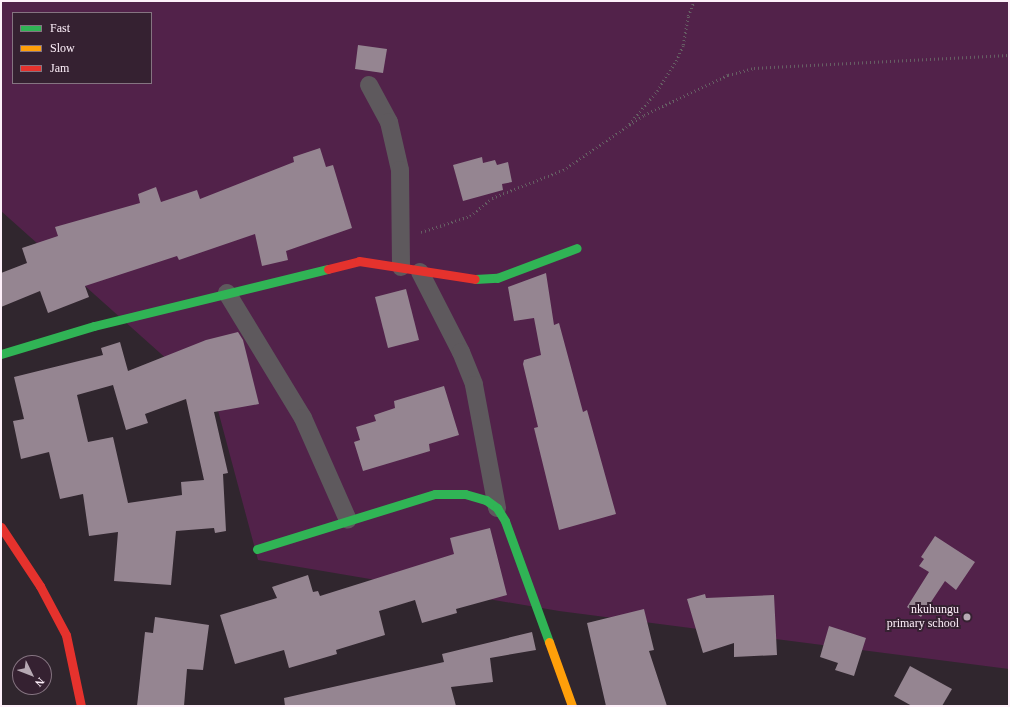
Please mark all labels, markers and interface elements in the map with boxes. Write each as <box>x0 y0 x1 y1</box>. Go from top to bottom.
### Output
legend <box>12 12 152 84</box>
text: Fast <box>50 21 70 35</box>
text: Slow <box>50 41 75 55</box>
text: Jam <box>50 61 69 75</box>
place label: nkuhungu primary school <box>887 603 959 631</box>
marker: nkuhungu primary school <box>962 612 972 622</box>
north arrow <box>12 655 52 695</box>
text: N <box>33 675 47 689</box>

